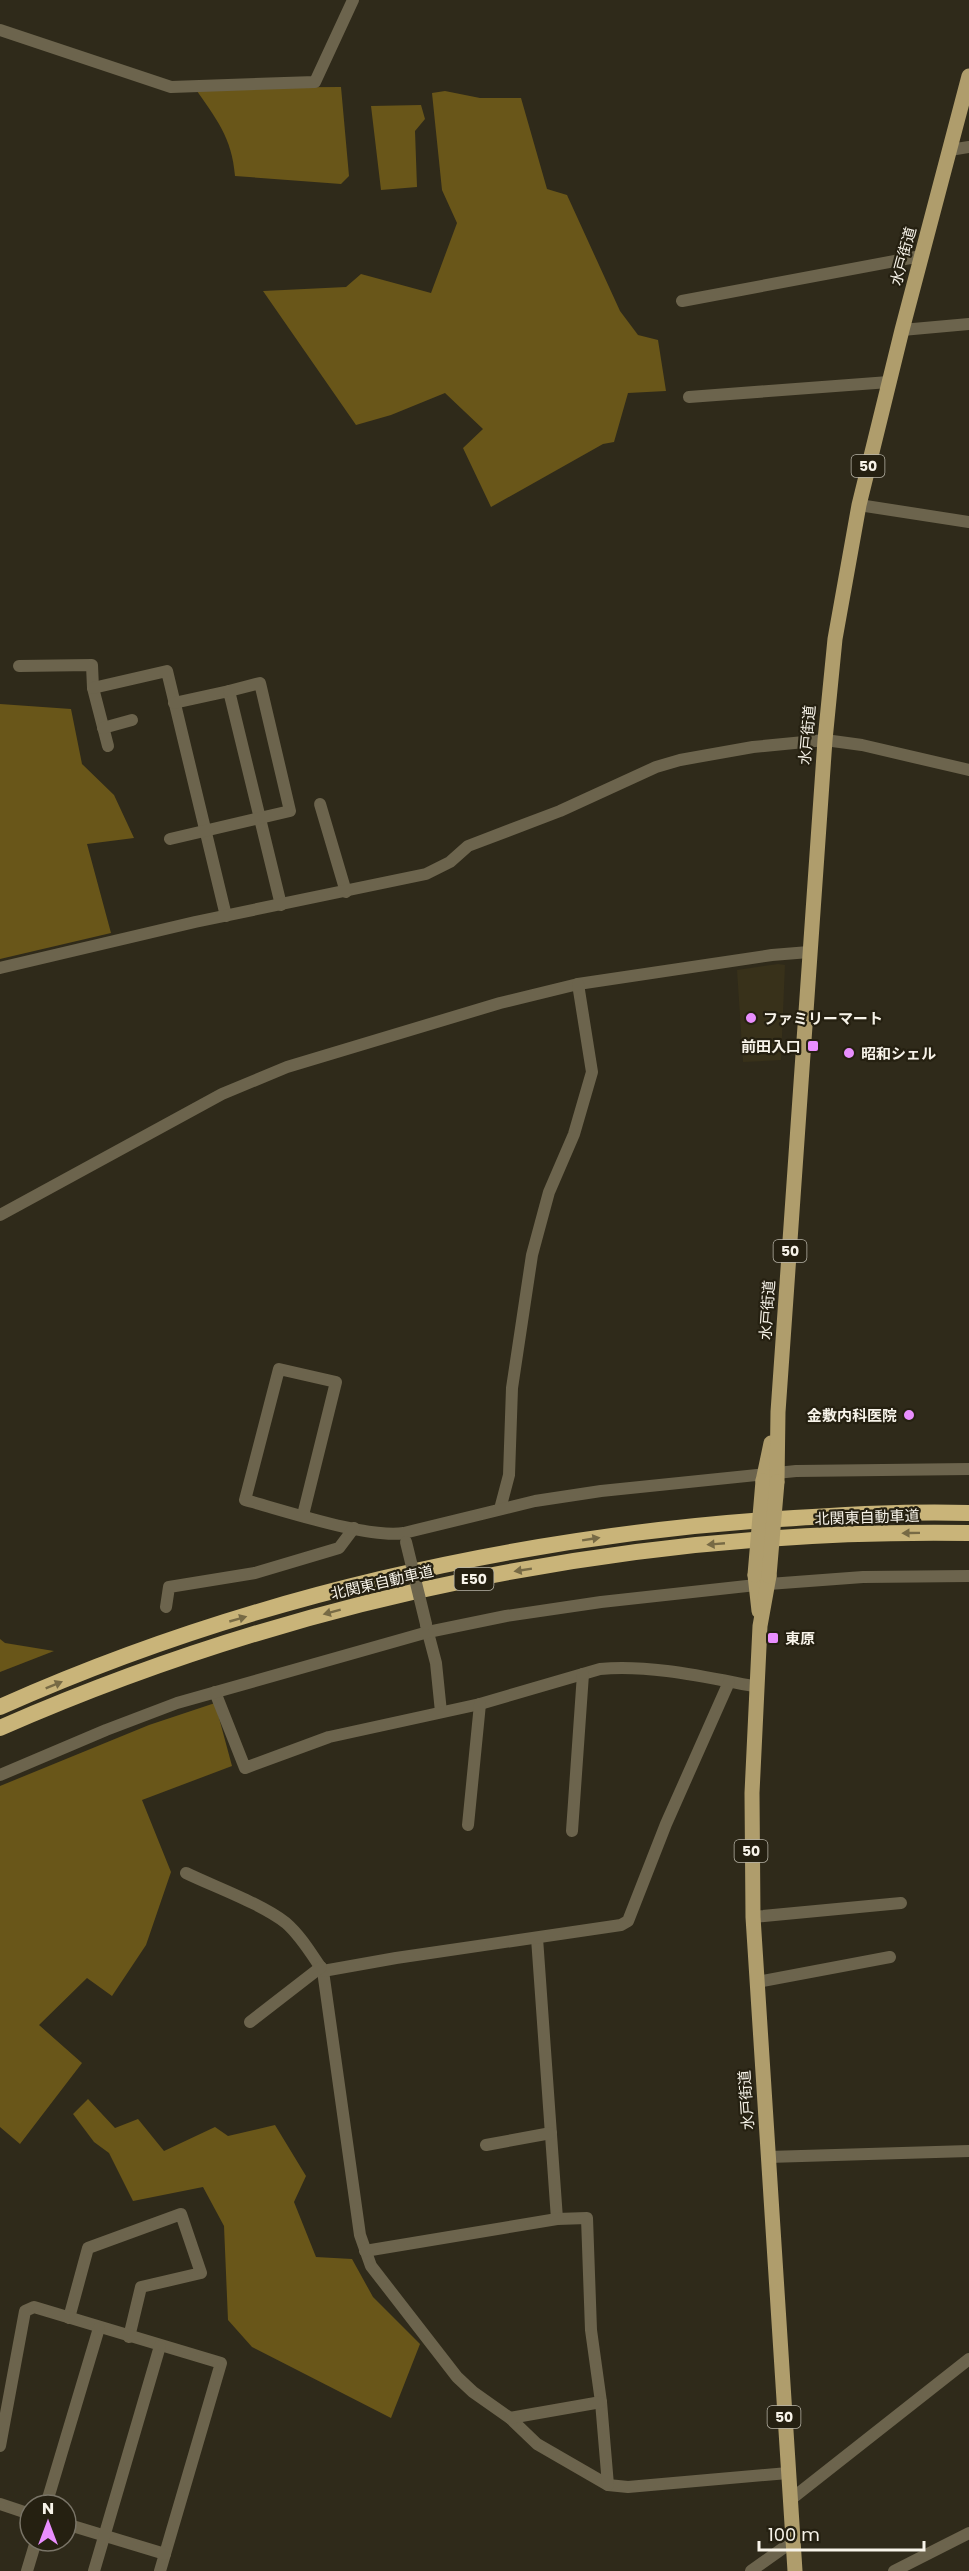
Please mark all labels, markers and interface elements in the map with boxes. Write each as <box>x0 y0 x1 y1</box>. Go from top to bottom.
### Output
street label: 水戸街道 <box>885 224 921 288</box>
road number: 50 <box>852 455 884 477</box>
street label: 水戸街道 <box>794 704 820 766</box>
place label: ファミリーマート <box>763 1008 883 1029</box>
marker: ファミリーマート <box>744 1011 758 1025</box>
place label: 前田入口 <box>741 1036 801 1057</box>
marker: 前田入口 <box>806 1039 820 1053</box>
place label: 昭和シェル <box>861 1043 936 1064</box>
marker: 昭和シェル <box>842 1046 856 1060</box>
road number: 50 <box>774 1240 806 1262</box>
street label: 水戸街道 <box>754 1279 780 1341</box>
place label: 金敷内科医院 <box>807 1405 897 1426</box>
marker: 金敷内科医院 <box>902 1408 916 1422</box>
street label: 北関東自動車道 <box>814 1505 920 1529</box>
one-way arrow <box>901 1528 920 1538</box>
one-way arrow <box>582 1535 601 1544</box>
one-way arrow <box>706 1539 725 1549</box>
street label: 北関東自動車道 <box>328 1560 436 1604</box>
one-way arrow <box>513 1566 532 1575</box>
road number: E50 <box>454 1568 494 1590</box>
one-way arrow <box>323 1608 341 1617</box>
one-way arrow <box>229 1614 247 1623</box>
place label: 東原 <box>785 1628 815 1649</box>
marker: 東原 <box>766 1631 780 1645</box>
one-way arrow <box>45 1680 63 1689</box>
road number: 50 <box>734 1840 768 1862</box>
street label: 水戸街道 <box>733 2069 759 2131</box>
road number: 50 <box>768 2406 800 2428</box>
north arrow <box>18 2493 78 2553</box>
text: N <box>42 2497 54 2520</box>
scale bar <box>759 2514 924 2552</box>
text: 100 m <box>768 2522 820 2547</box>

